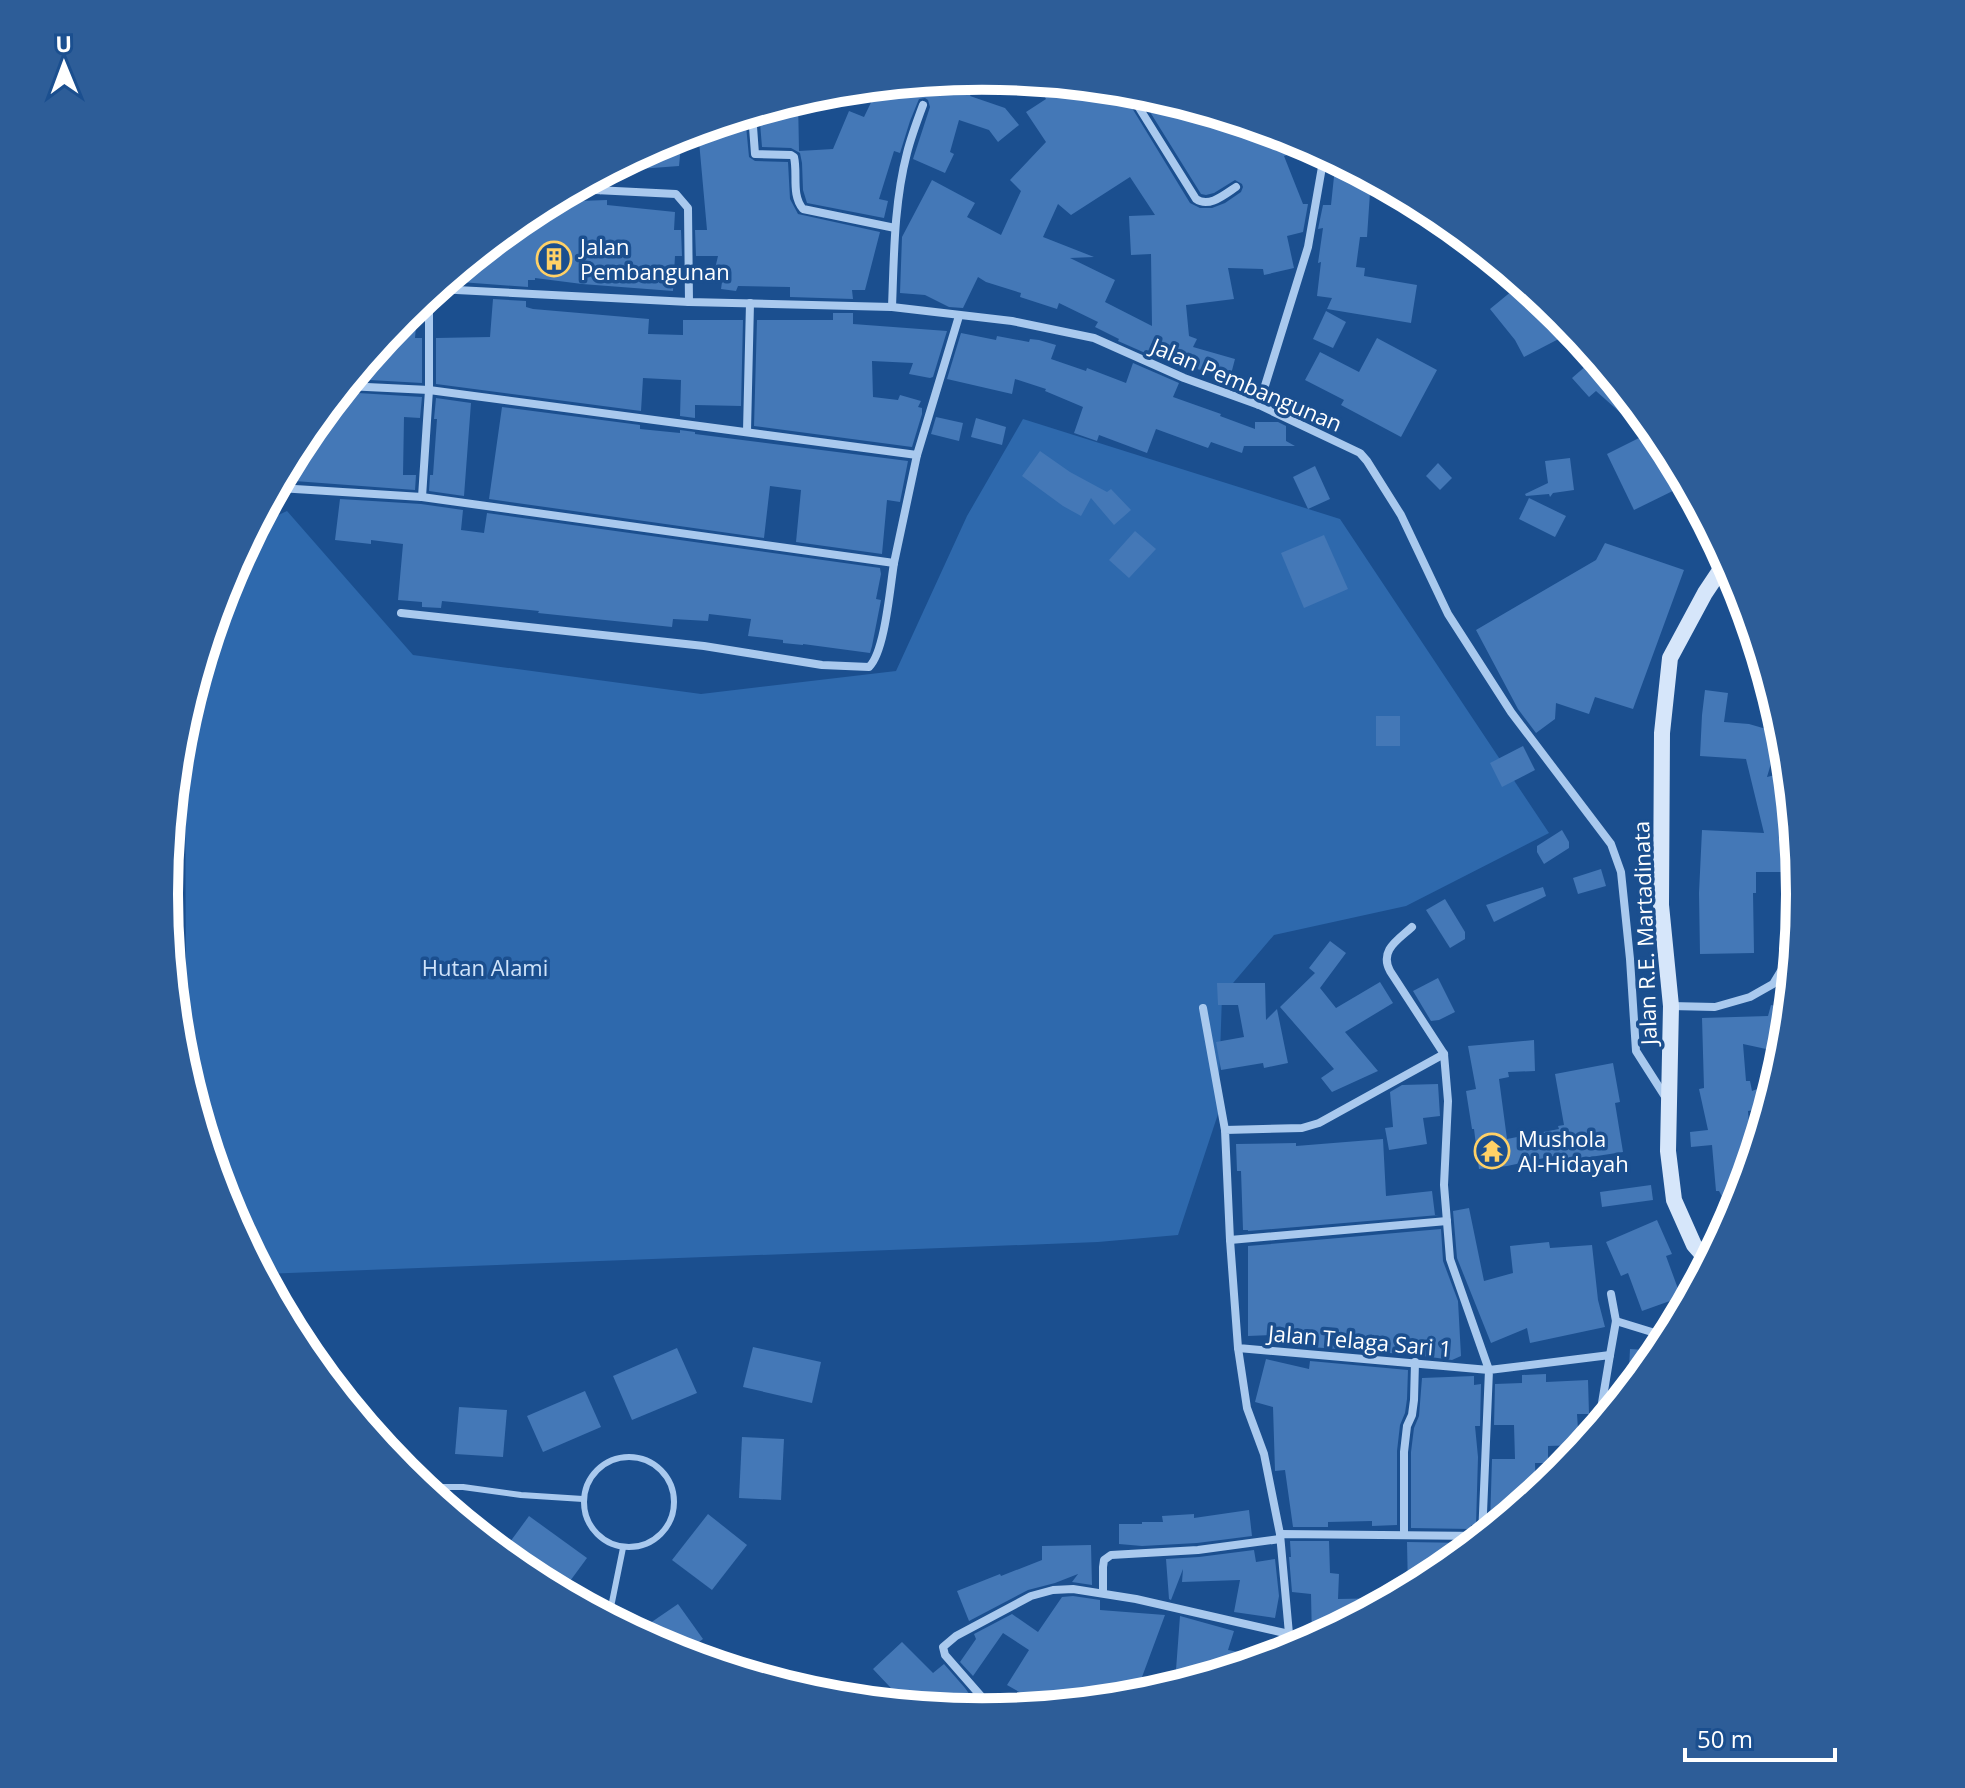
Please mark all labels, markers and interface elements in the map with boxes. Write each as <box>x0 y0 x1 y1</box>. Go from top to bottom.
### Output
north arrow <box>24 24 104 104</box>
text: U <box>55 28 72 58</box>
place label: Jalan Pembangunan <box>578 231 730 286</box>
building icon: Jalan Pembangunan <box>535 240 573 278</box>
street label: Jalan Pembangunan <box>1145 329 1347 438</box>
street label: Jalan R.E. Martadinata <box>1625 821 1663 1047</box>
park label: Hutan Alami <box>422 952 548 982</box>
place label: Mushola Al-Hidayah <box>1518 1123 1629 1178</box>
temple icon: Mushola Al-Hidayah <box>1473 1132 1511 1170</box>
street label: Jalan Telaga Sari 1 <box>1265 1317 1453 1363</box>
scale bar <box>1685 1712 1835 1762</box>
text: 50 m <box>1697 1722 1753 1755</box>

